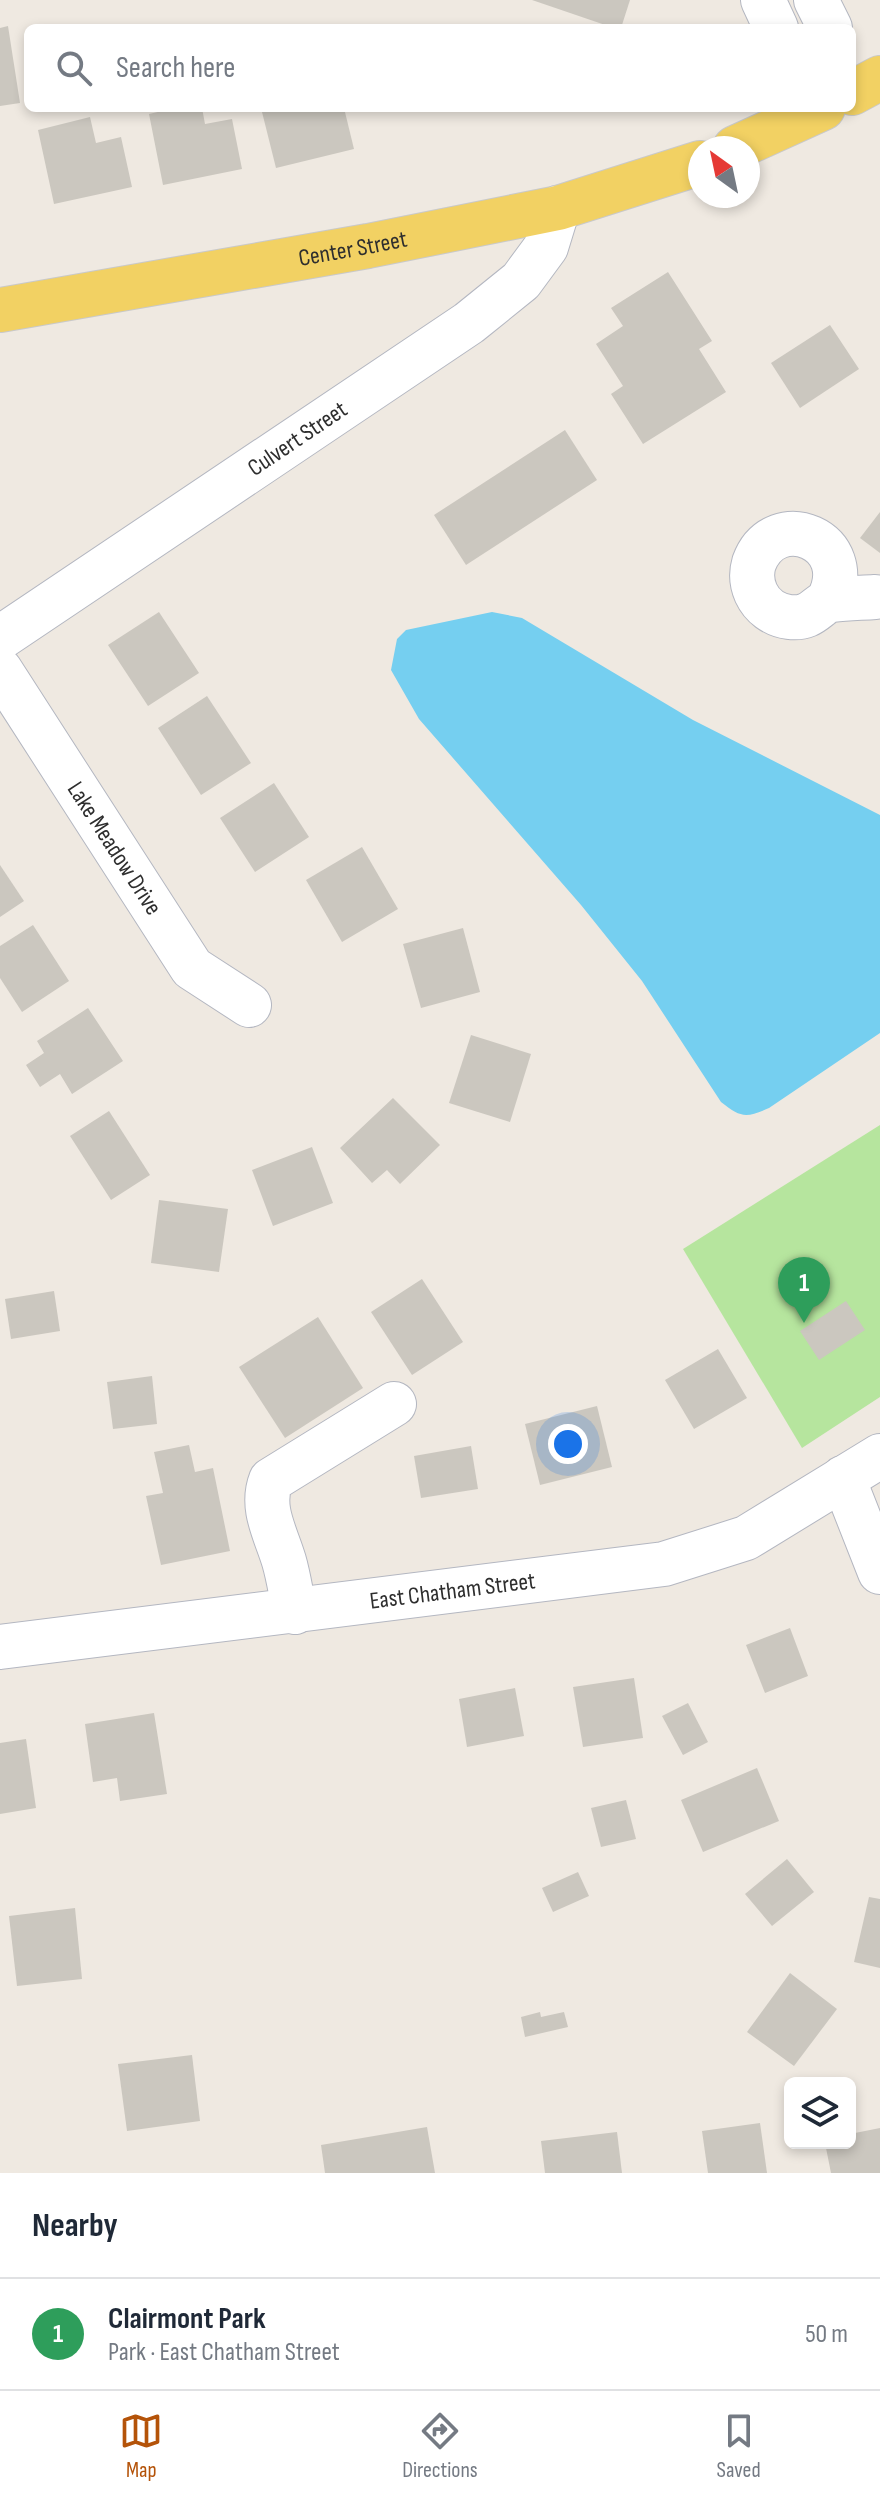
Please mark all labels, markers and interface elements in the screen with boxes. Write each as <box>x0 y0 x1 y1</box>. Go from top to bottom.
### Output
search box <box>24 24 856 112</box>
icon: search <box>52 46 96 90</box>
text: Search here <box>116 50 235 86</box>
north arrow <box>688 136 760 208</box>
street label: Center Street <box>296 225 410 273</box>
street label: Culvert Street <box>242 395 353 483</box>
street label: Lake Meadow Drive <box>61 776 168 921</box>
pin: 1 <box>778 1257 830 1323</box>
your location <box>548 1424 588 1464</box>
street label: East Chatham Street <box>368 1566 537 1616</box>
map controls <box>784 2077 856 2149</box>
button: layers <box>784 2077 856 2149</box>
text: Nearby <box>32 2205 118 2246</box>
text: Clairmont Park <box>108 2301 266 2337</box>
text: 1 <box>53 2319 63 2350</box>
text: 50 m <box>805 2319 848 2350</box>
text: Park · East Chatham Street <box>108 2337 340 2368</box>
tab: Map <box>119 2409 163 2484</box>
tab: Directions <box>402 2409 478 2484</box>
tab: Saved <box>717 2409 761 2484</box>

